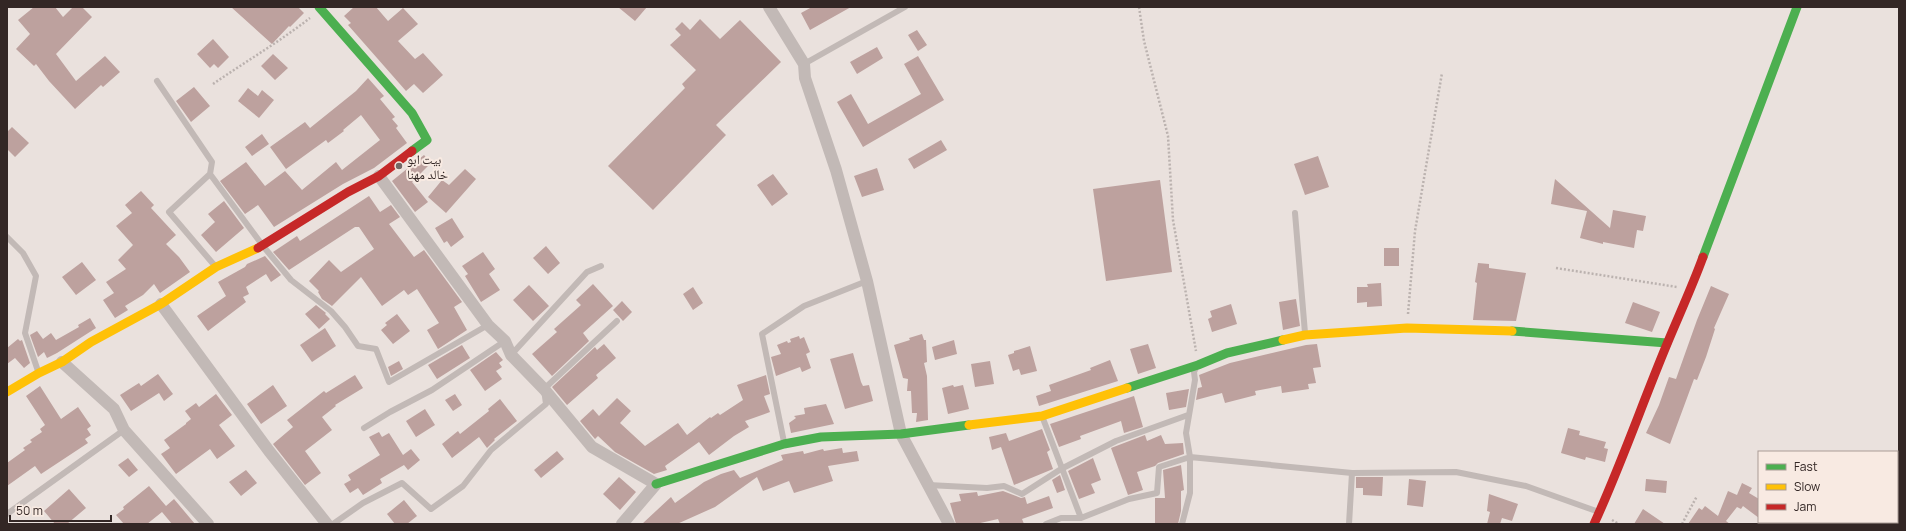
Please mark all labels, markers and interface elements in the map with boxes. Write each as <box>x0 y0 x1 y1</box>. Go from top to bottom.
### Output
place label: بيت ابو خالد مهنا <box>407 150 448 183</box>
marker: بيت ابو خالد مهنا <box>394 161 404 171</box>
legend <box>1758 451 1898 523</box>
text: Fast <box>1794 458 1818 475</box>
text: Slow <box>1794 478 1820 495</box>
scale bar <box>10 497 111 523</box>
text: Jam <box>1794 498 1816 515</box>
text: 50 m <box>16 502 43 519</box>

